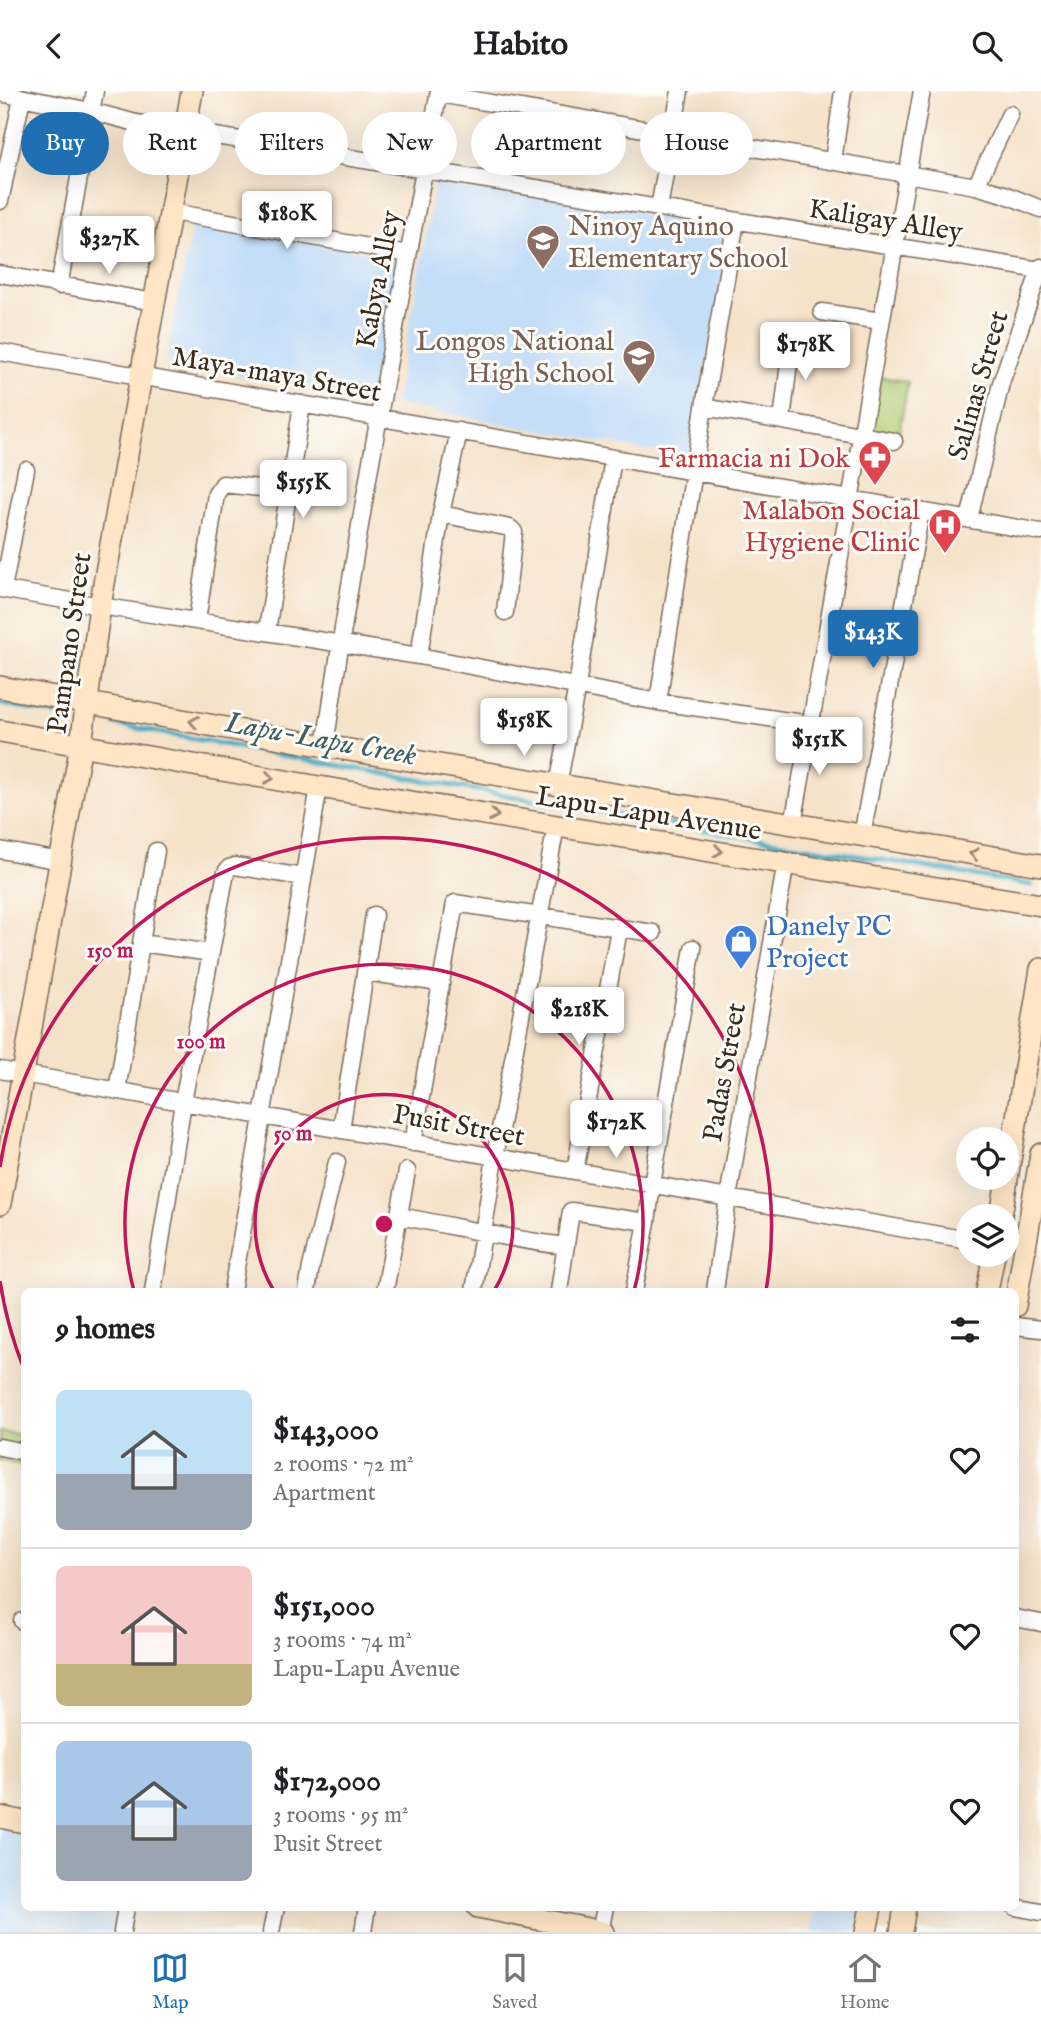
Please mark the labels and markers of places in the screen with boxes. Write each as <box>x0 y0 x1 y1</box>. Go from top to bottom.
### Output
pin: $180K <box>238 191 336 251</box>
place label: Ninoy Aquino Elementary School <box>568 210 788 277</box>
pin: $327K <box>60 216 158 276</box>
school or university icon: Ninoy Aquino Elementary School <box>524 222 562 271</box>
pin: $178K <box>756 323 854 382</box>
place label: Longos National High School <box>416 325 614 392</box>
school or university icon: Longos National High School <box>620 337 658 386</box>
pharmacy icon: Farmacia ni Dok <box>856 438 894 487</box>
place label: Farmacia ni Dok <box>658 442 851 477</box>
pin: $155K <box>254 461 352 520</box>
place label: Malabon Social Hygiene Clinic <box>742 494 920 561</box>
hospital icon: Malabon Social Hygiene Clinic <box>926 506 964 555</box>
pin: $143K <box>824 611 922 670</box>
pin: $158K <box>475 699 573 758</box>
pin: $151K <box>770 717 868 777</box>
place label: Danely PC Project <box>766 910 892 977</box>
shop icon: Danely PC Project <box>722 922 760 971</box>
pin: $218K <box>530 988 628 1047</box>
pin: $172K <box>567 1101 665 1160</box>
centre of rings <box>372 1212 396 1236</box>

